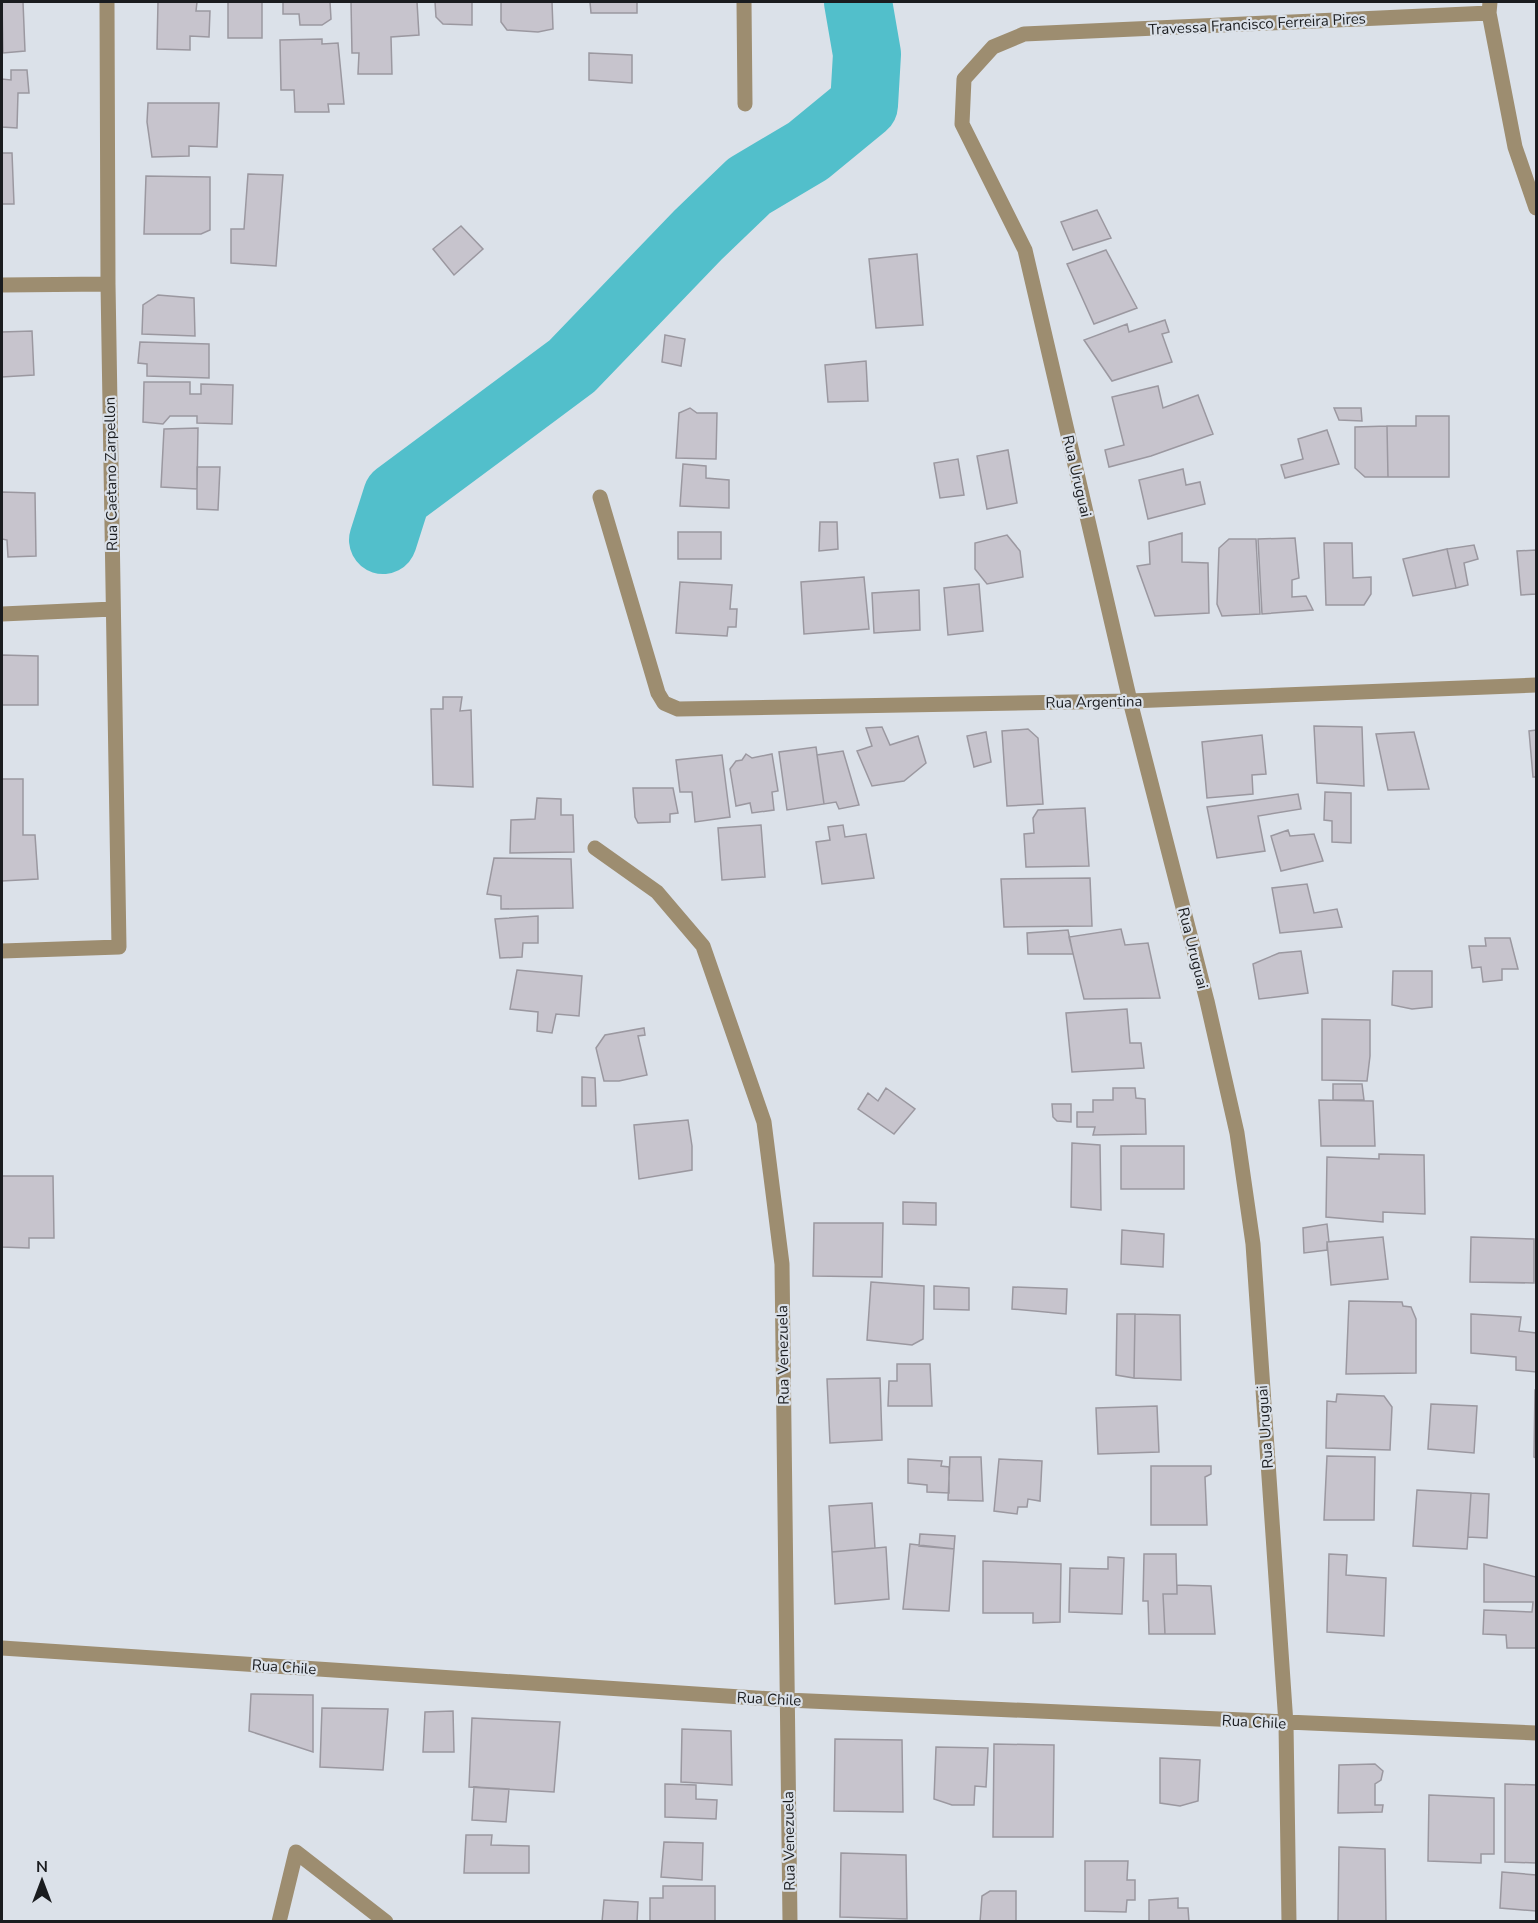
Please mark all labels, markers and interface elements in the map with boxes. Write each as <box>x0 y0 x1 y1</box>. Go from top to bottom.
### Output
street label: Travessa Francisco Ferreira Pires <box>1148 8 1366 40</box>
street label: Rua Caetano Zarpellon <box>100 397 122 551</box>
street label: Rua Uruguai <box>1058 433 1096 519</box>
street label: Rua Argentina <box>1045 691 1143 713</box>
street label: Rua Uruguai <box>1173 905 1213 991</box>
street label: Rua Venezuela <box>772 1305 794 1405</box>
street label: Rua Uruguai <box>1252 1385 1278 1469</box>
street label: Rua Chile <box>251 1655 317 1679</box>
street label: Rua Chile <box>736 1687 802 1711</box>
street label: Rua Chile <box>1221 1710 1287 1734</box>
street label: Rua Venezuela <box>778 1791 800 1891</box>
north arrow <box>12 1851 72 1911</box>
text: N <box>36 1856 48 1878</box>

